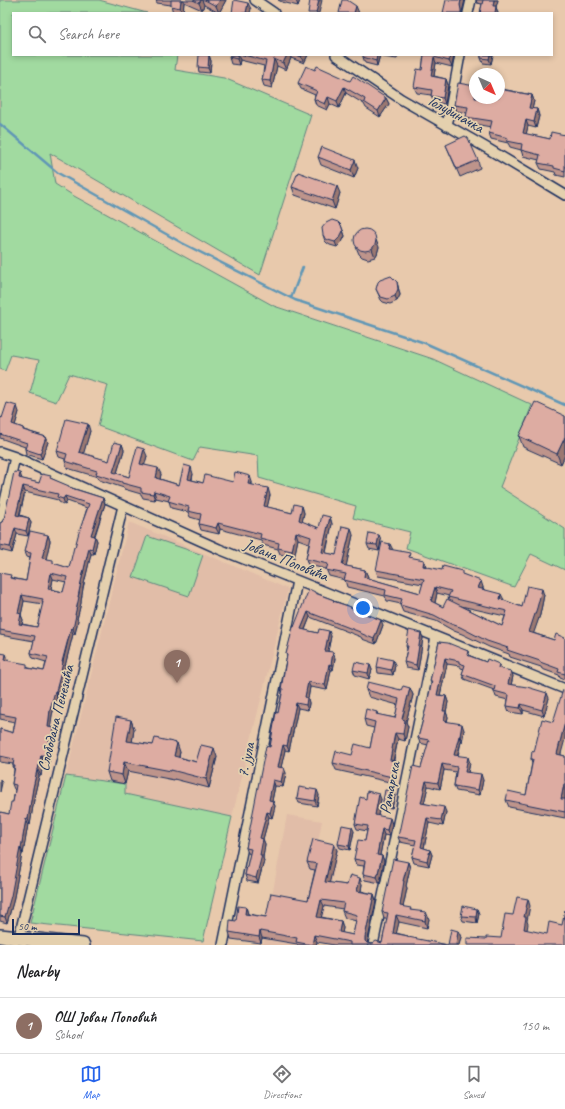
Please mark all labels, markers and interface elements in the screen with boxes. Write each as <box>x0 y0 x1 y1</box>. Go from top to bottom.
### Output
search box <box>12 12 553 56</box>
icon: search <box>26 23 48 45</box>
text: Search here <box>58 25 119 44</box>
north arrow <box>469 68 505 104</box>
street label: Голубиначка <box>425 91 489 138</box>
street label: Јована Поповића <box>240 534 332 586</box>
your location <box>353 598 373 618</box>
pin: 1 <box>164 650 190 683</box>
street label: Слободана Пенезића <box>33 662 79 773</box>
street label: 7. јула <box>233 739 260 779</box>
street label: Ратарска <box>375 759 405 816</box>
scale bar <box>12 917 80 936</box>
text: 50 m <box>18 919 37 933</box>
text: Nearby <box>16 961 59 982</box>
text: ОШ Јован Поповић <box>54 1008 156 1027</box>
text: 1 <box>26 1018 32 1034</box>
text: 150 m <box>521 1018 549 1034</box>
text: School <box>54 1027 82 1043</box>
tab: Map <box>80 1063 102 1101</box>
tab: Directions <box>263 1063 302 1101</box>
tab: Saved <box>463 1063 485 1101</box>

